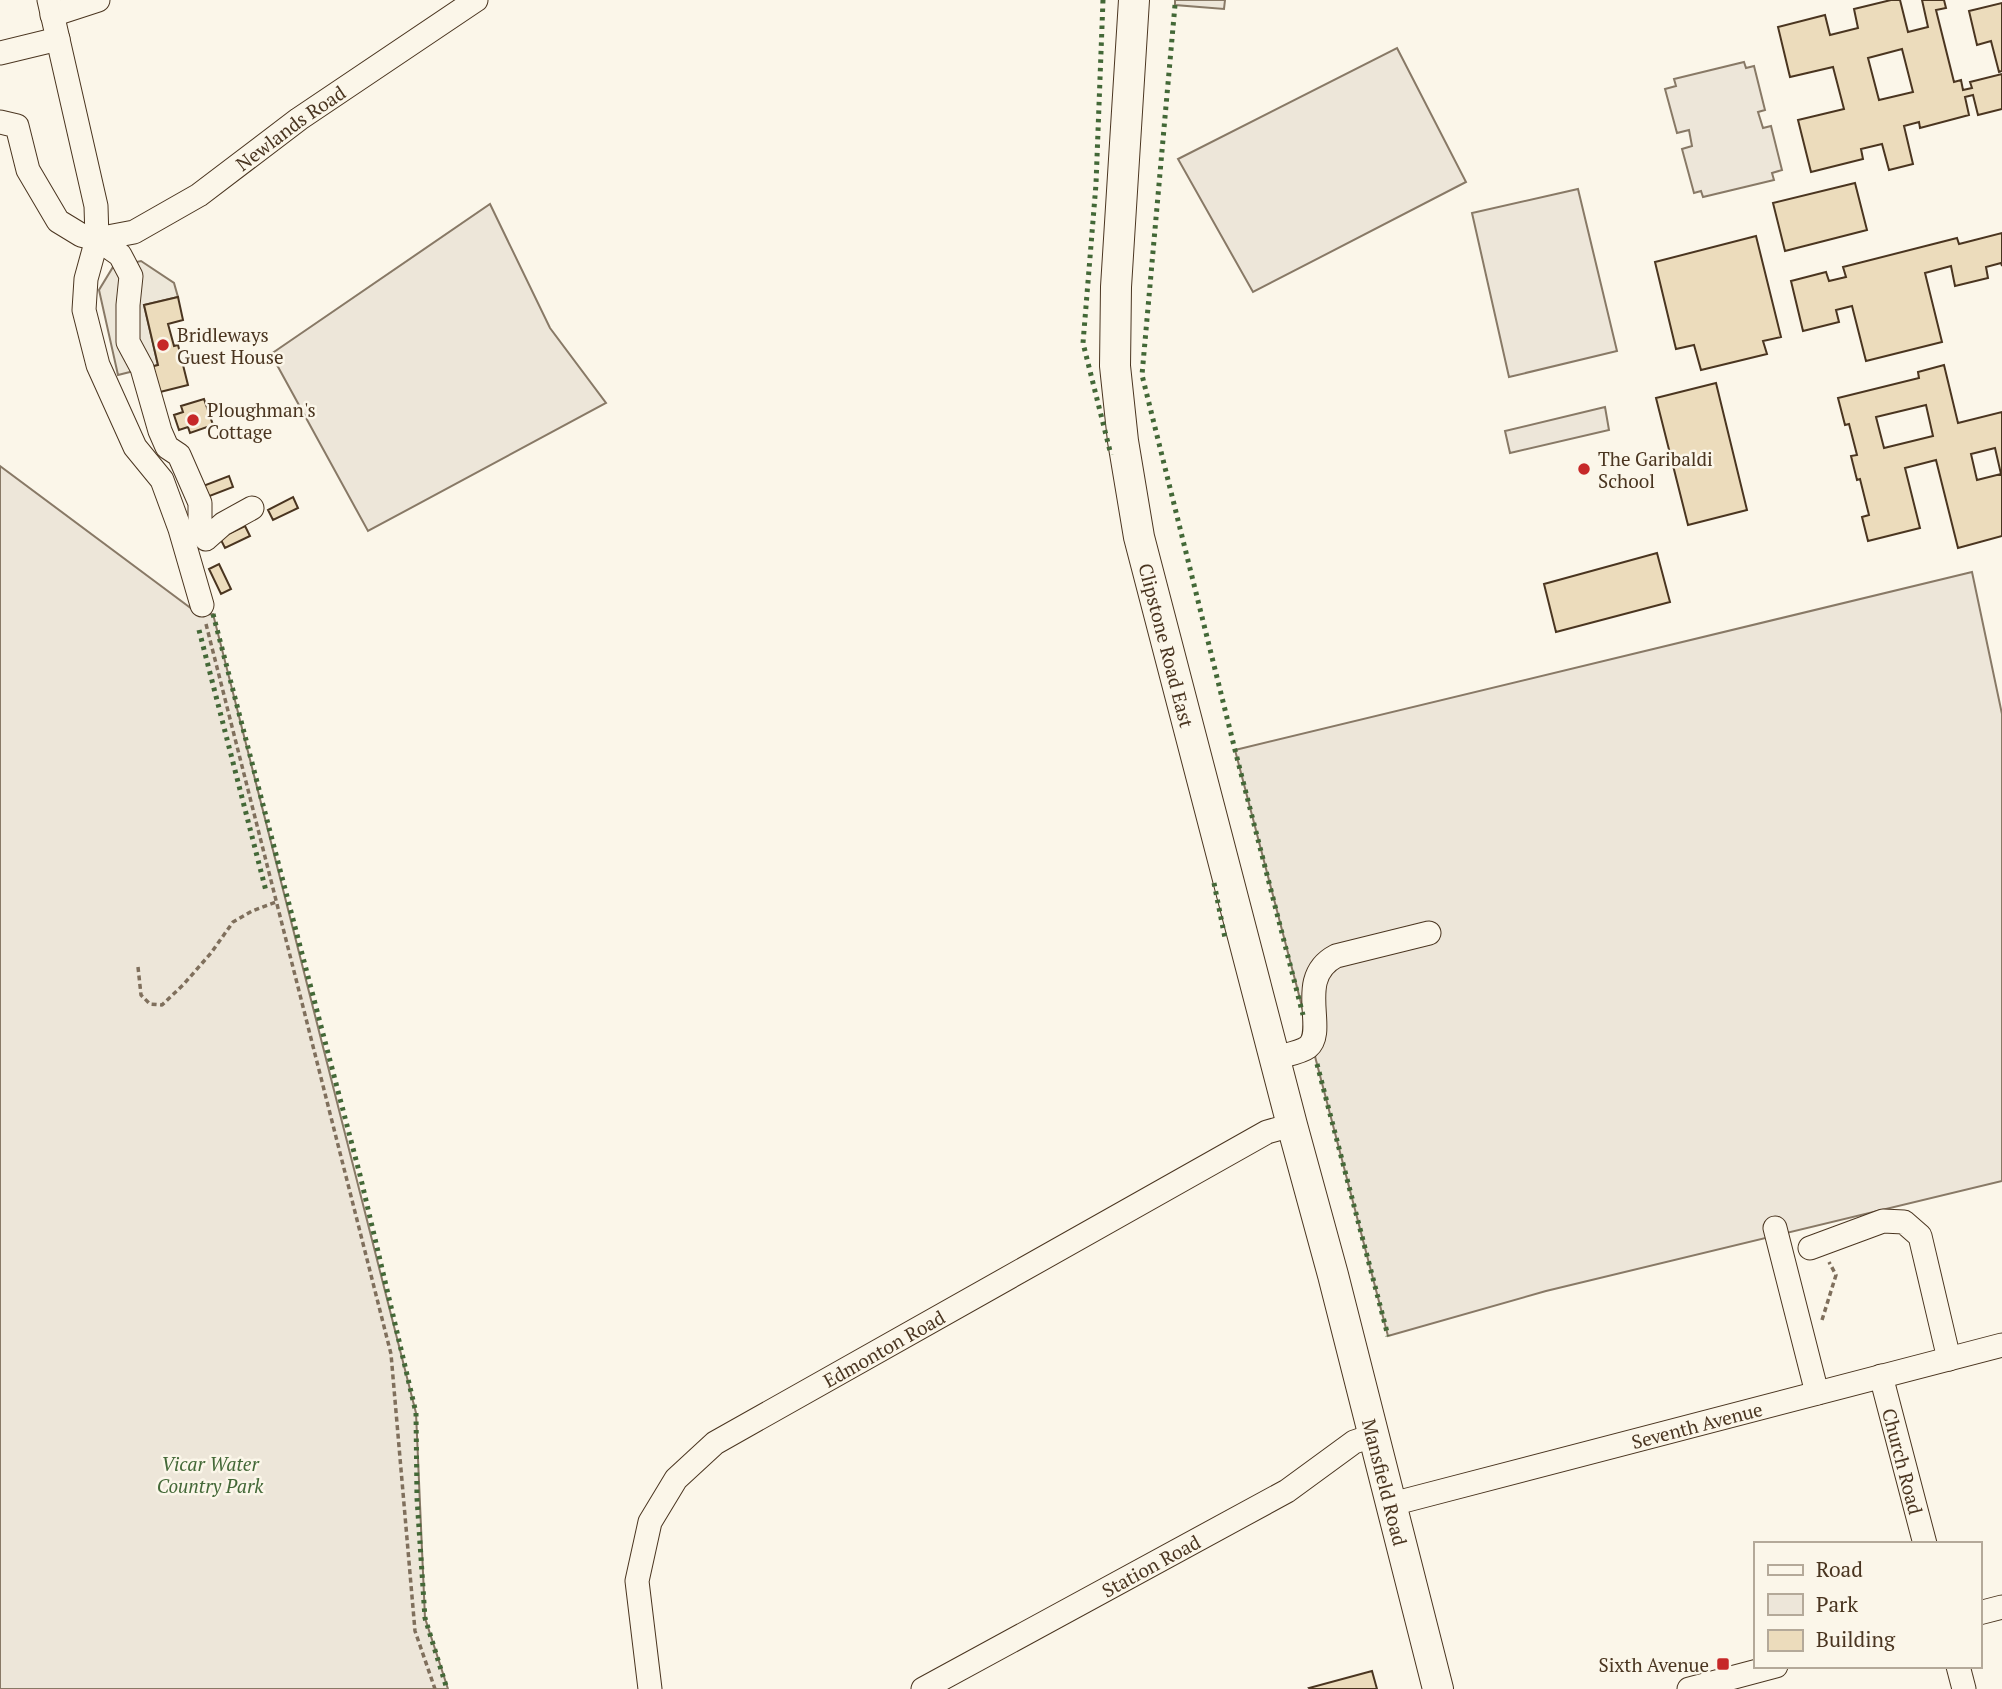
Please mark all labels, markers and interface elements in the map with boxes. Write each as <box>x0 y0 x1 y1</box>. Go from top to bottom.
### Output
street label: Newlands Road <box>230 79 350 176</box>
place label: Bridleways Guest House <box>177 322 283 369</box>
marker: Bridleways Guest House <box>155 337 171 353</box>
place label: Ploughman's Cottage <box>207 397 316 444</box>
marker: Ploughman's Cottage <box>185 412 201 428</box>
place label: The Garibaldi School <box>1598 446 1713 493</box>
marker: The Garibaldi School <box>1576 461 1592 477</box>
street label: Clipstone Road East <box>1134 560 1200 730</box>
street label: Edmonton Road <box>818 1304 949 1392</box>
street label: Seventh Avenue <box>1629 1396 1765 1454</box>
street label: Church Road <box>1877 1405 1929 1517</box>
street label: Mansfield Road <box>1357 1416 1414 1549</box>
park label: Vicar Water Country Park <box>157 1451 264 1498</box>
street label: Station Road <box>1097 1528 1205 1602</box>
legend <box>1754 1542 1981 1668</box>
text: Road <box>1816 1555 1863 1583</box>
text: Park <box>1816 1590 1858 1618</box>
text: Building <box>1816 1625 1896 1653</box>
place label: Sixth Avenue <box>1599 1652 1709 1677</box>
marker: Sixth Avenue <box>1715 1656 1731 1672</box>

